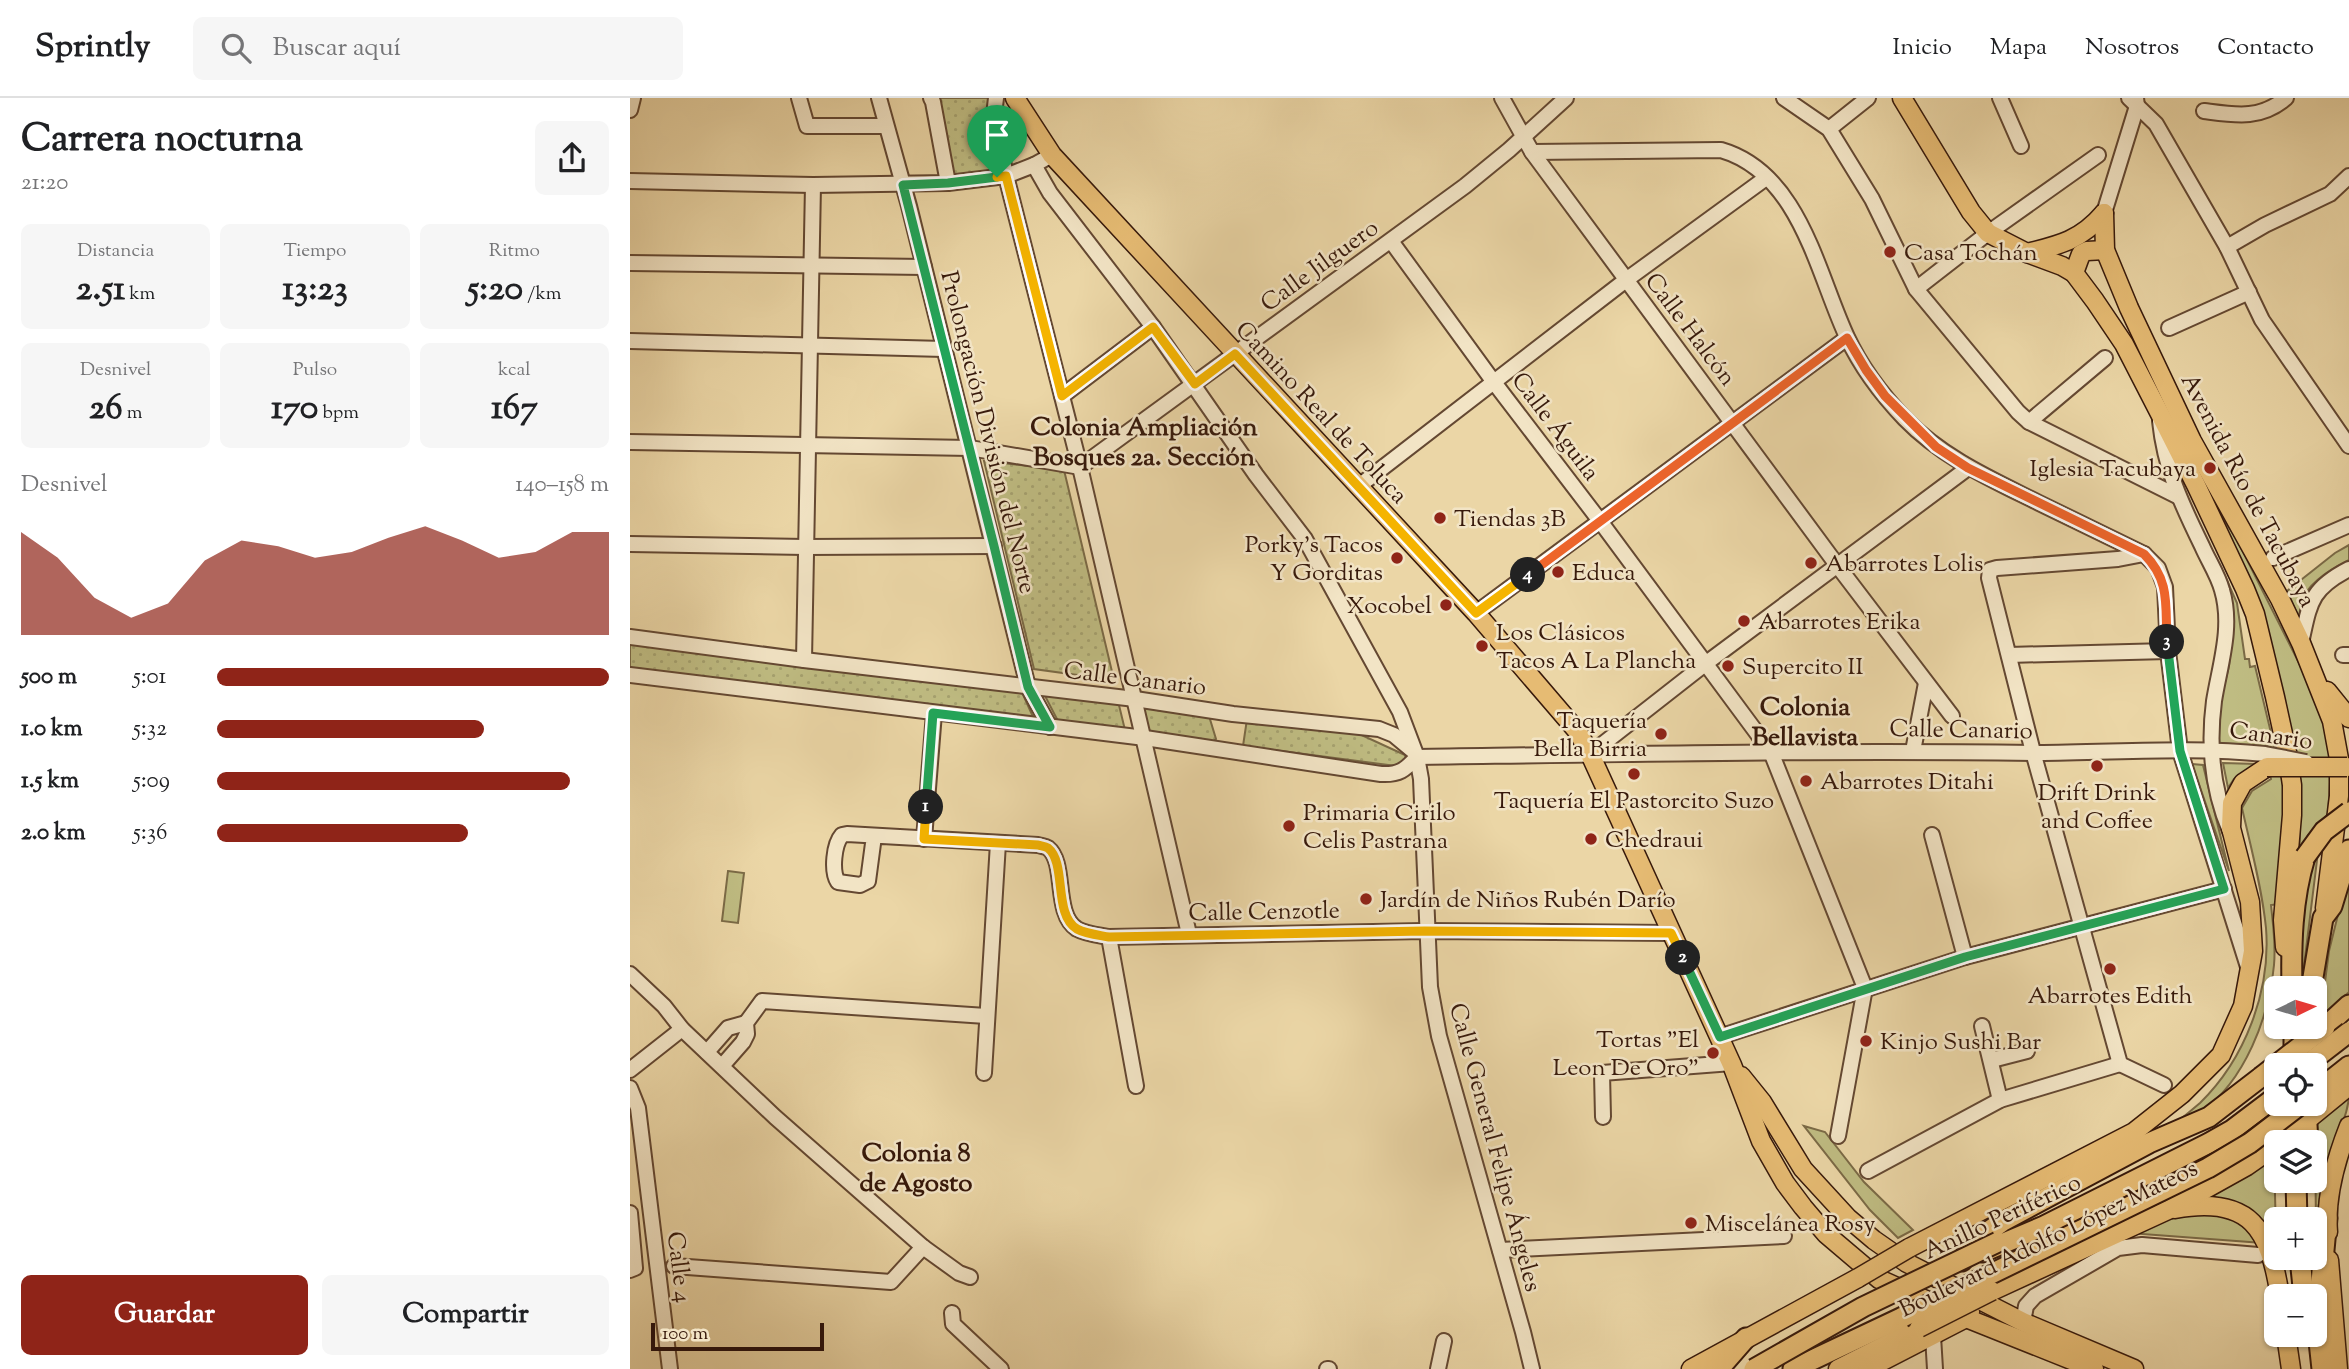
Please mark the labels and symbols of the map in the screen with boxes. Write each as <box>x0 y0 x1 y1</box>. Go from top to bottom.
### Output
pin <box>967 105 1027 177</box>
street label: Calle Jilguero <box>1254 212 1386 321</box>
place label: Casa Tochán <box>1904 237 2038 271</box>
marker: Casa Tochán <box>1882 244 1898 260</box>
street label: Calle Halcón <box>1635 266 1743 394</box>
street label: Prolongación División del Norte <box>930 268 1044 597</box>
street label: Camino Real de Toluca <box>1227 314 1415 512</box>
street label: Calle Águila <box>1502 366 1607 489</box>
street label: Avenida Río de Tacubaya <box>2171 368 2323 614</box>
district label: Colonia Ampliación Bosques 2a. Sección <box>1030 410 1258 477</box>
place label: Iglesia Tacubaya <box>2030 453 2196 487</box>
marker: Iglesia Tacubaya <box>2202 460 2218 476</box>
place label: Tiendas 3B <box>1454 503 1566 537</box>
marker: Tiendas 3B <box>1432 510 1448 526</box>
place label: Porky's Tacos Y Gorditas <box>1245 529 1383 591</box>
place label: Abarrotes Lolis <box>1825 548 1983 582</box>
marker: Porky's Tacos Y Gorditas <box>1389 550 1405 566</box>
marker: Abarrotes Lolis <box>1803 555 1819 571</box>
place label: Educa <box>1572 557 1636 591</box>
pin: 4 <box>1510 558 1546 592</box>
marker: Educa <box>1550 564 1566 580</box>
place label: Xocobel <box>1347 590 1432 624</box>
marker: Xocobel <box>1438 597 1454 613</box>
place label: Abarrotes Erika <box>1758 606 1921 640</box>
marker: Abarrotes Erika <box>1736 613 1752 629</box>
place label: Los Clásicos Tacos A La Plancha <box>1496 617 1696 679</box>
pin: 3 <box>2150 624 2184 660</box>
marker: Los Clásicos Tacos A La Plancha <box>1474 638 1490 654</box>
place label: Supercito II <box>1742 651 1863 685</box>
street label: Calle Canario <box>1062 654 1208 706</box>
marker: Supercito II <box>1720 658 1736 674</box>
district label: Colonia Bellavista <box>1752 690 1858 757</box>
place label: Taquería Bella Birria <box>1534 705 1647 767</box>
street label: Calle Canario <box>1889 713 2033 749</box>
street label: Canario <box>2227 714 2315 760</box>
marker: Taquería Bella Birria <box>1653 726 1669 742</box>
marker: Drift Drink and Coffee <box>2089 758 2105 774</box>
marker: Taquería El Pastorcito Suzo <box>1626 766 1642 782</box>
place label: Abarrotes Ditahi <box>1820 766 1994 800</box>
marker: Abarrotes Ditahi <box>1798 773 1814 789</box>
place label: Drift Drink and Coffee <box>2038 777 2156 839</box>
place label: Taquería El Pastorcito Suzo <box>1494 785 1774 819</box>
pin: 1 <box>908 790 944 824</box>
place label: Primaria Cirilo Celis Pastrana <box>1303 797 1456 859</box>
marker: Primaria Cirilo Celis Pastrana <box>1281 818 1297 834</box>
place label: Chedraui <box>1605 824 1703 858</box>
marker: Chedraui <box>1583 831 1599 847</box>
place label: Jardín de Niños Rubén Darío <box>1378 884 1676 918</box>
marker: Jardín de Niños Rubén Darío <box>1358 891 1374 907</box>
street label: Calle Cenzotle <box>1188 895 1340 931</box>
pin: 2 <box>1666 940 1700 976</box>
marker: Abarrotes Edith <box>2102 961 2118 977</box>
north arrow <box>2264 976 2328 1040</box>
place label: Abarrotes Edith <box>2027 980 2193 1014</box>
street label: Calle General Felipe Ángeles <box>1439 999 1549 1296</box>
place label: Tortas "El Leon De Oro" <box>1553 1024 1699 1086</box>
place label: Kinjo Sushi Bar <box>1880 1026 2041 1060</box>
marker: Kinjo Sushi Bar <box>1858 1033 1874 1049</box>
marker: Tortas "El Leon De Oro" <box>1705 1045 1721 1061</box>
district label: Colonia 8 de Agosto <box>860 1136 972 1203</box>
street label: Boulevard Adolfo López Mateos <box>1894 1153 2204 1327</box>
street label: Anillo Periférico <box>1919 1166 2087 1269</box>
place label: Miscelánea Rosy <box>1705 1208 1875 1242</box>
marker: Miscelánea Rosy <box>1683 1215 1699 1231</box>
street label: Calle 4 <box>657 1230 699 1305</box>
scale bar <box>651 1320 824 1352</box>

